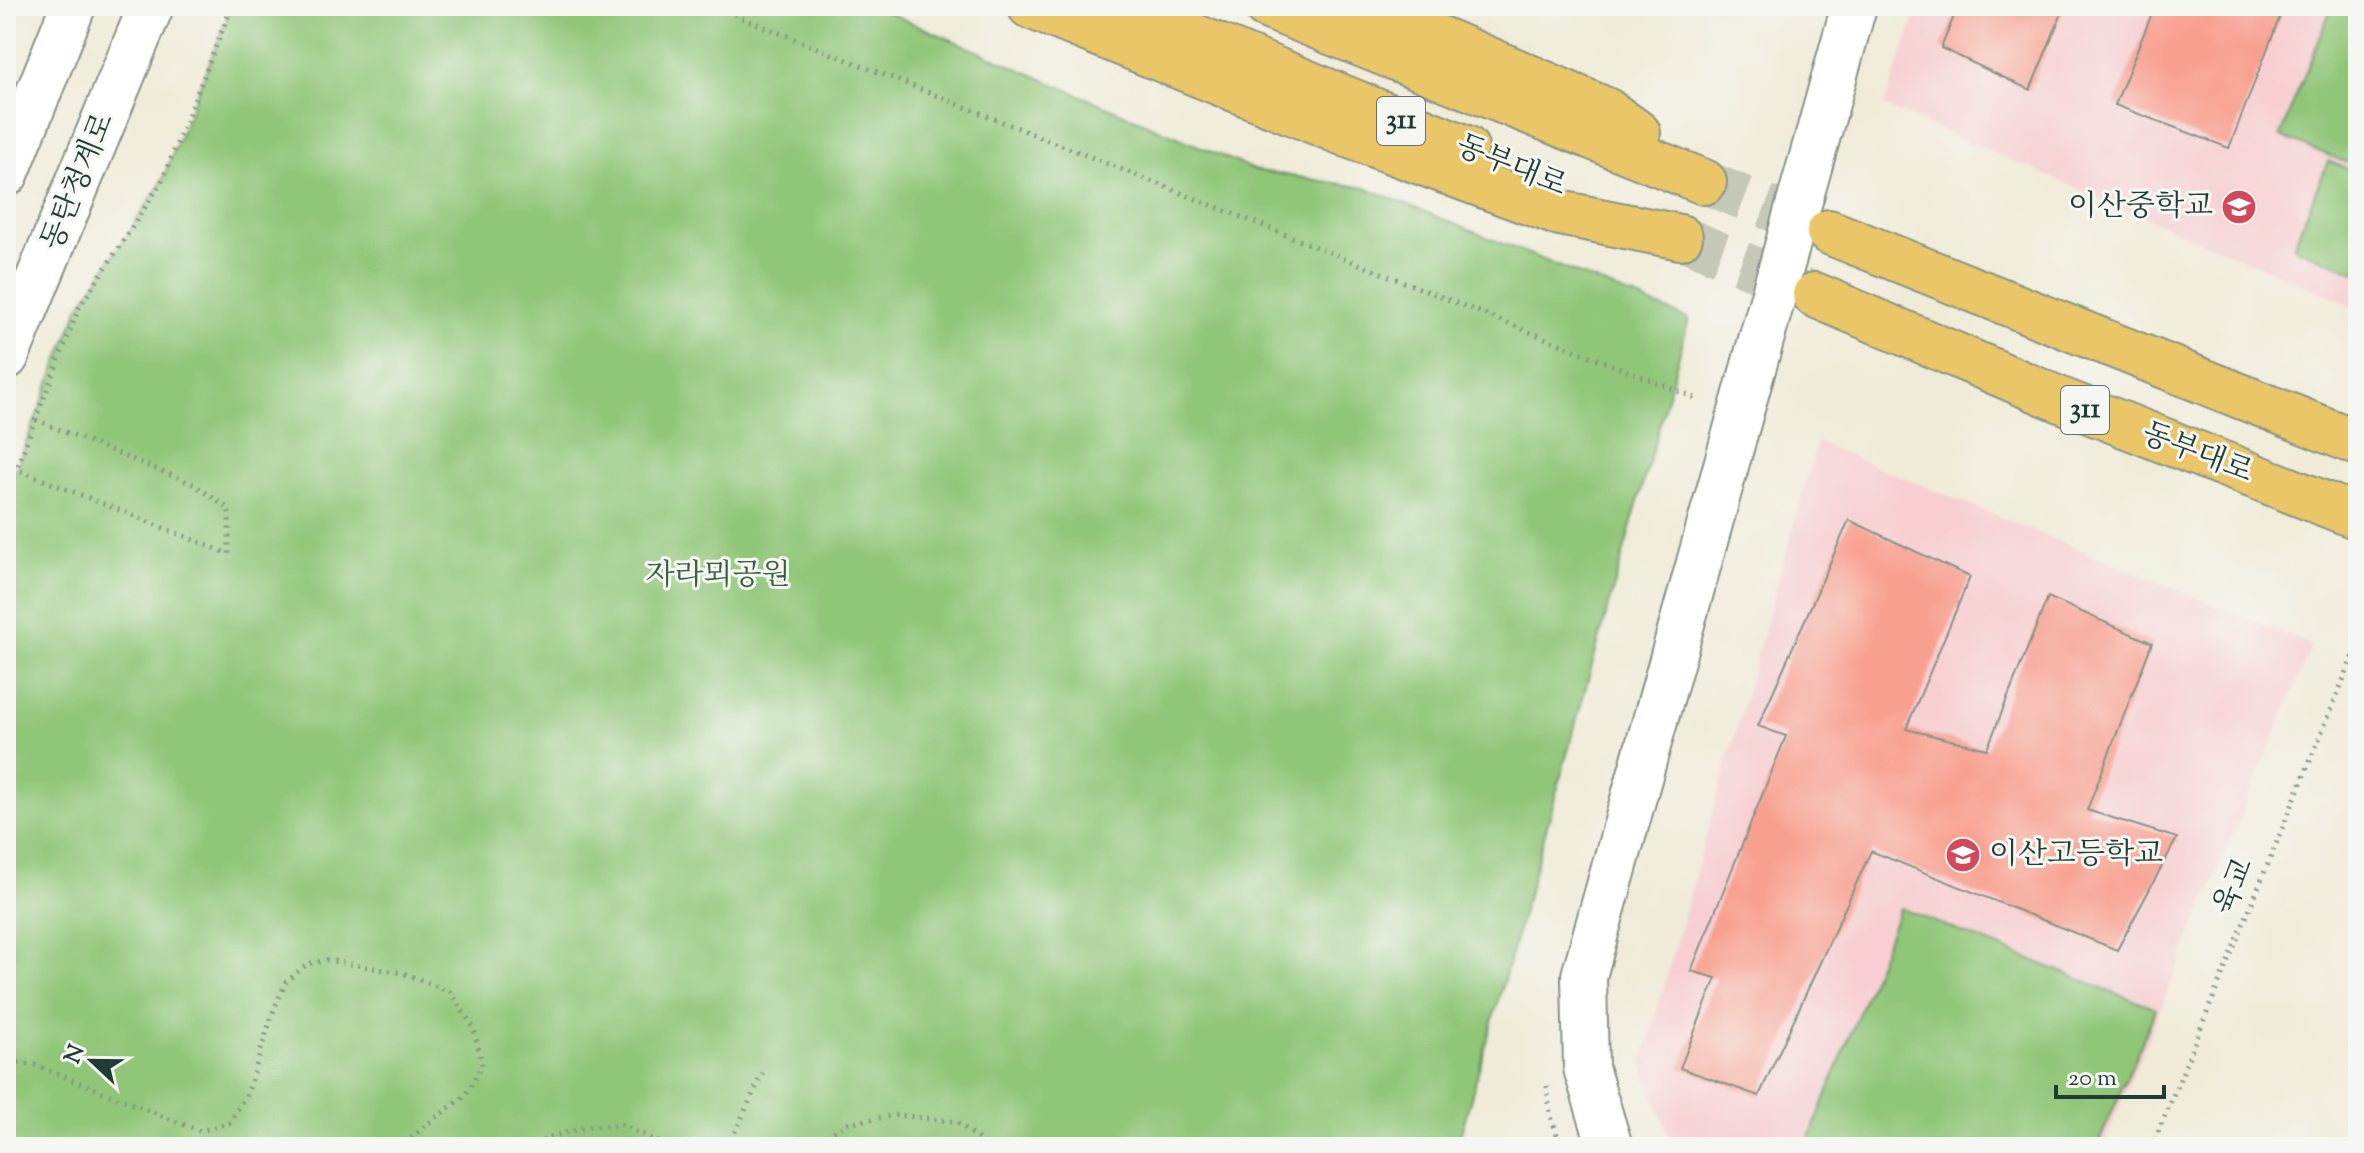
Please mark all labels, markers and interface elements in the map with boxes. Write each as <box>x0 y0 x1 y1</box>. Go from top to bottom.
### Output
road number: 311 <box>1377 97 1425 145</box>
street label: 동탄청계로 <box>32 107 126 257</box>
street label: 동부대로 <box>1449 125 1573 209</box>
place label: 이산중학교 <box>2068 186 2213 229</box>
school or university icon: 이산중학교 <box>2220 188 2258 226</box>
road number: 311 <box>2061 386 2109 434</box>
street label: 동부대로 <box>2135 413 2259 495</box>
park label: 자라뫼공원 <box>646 555 790 598</box>
place label: 이산고등학교 <box>1989 834 2163 877</box>
school or university icon: 이산고등학교 <box>1944 836 1982 874</box>
street label: 육교 <box>2204 852 2266 922</box>
north arrow <box>52 1021 132 1101</box>
text: N <box>58 1040 95 1069</box>
scale bar <box>2056 1049 2164 1099</box>
text: 20 m <box>2068 1062 2117 1096</box>

